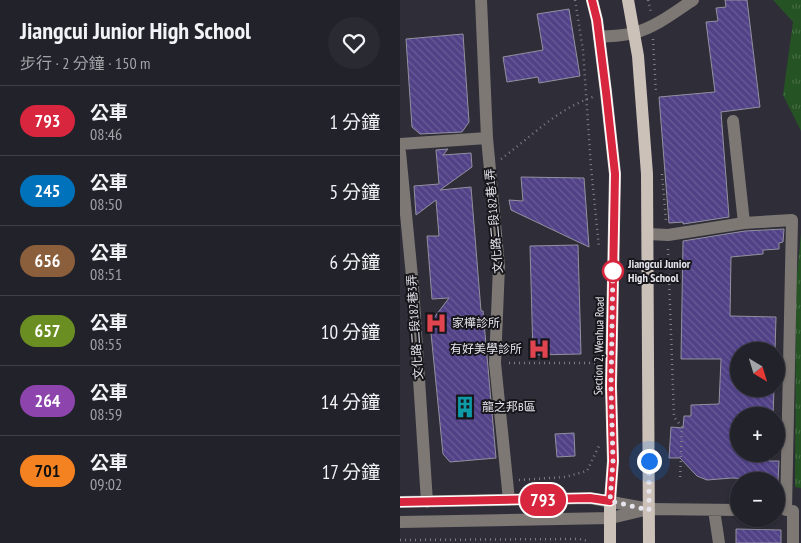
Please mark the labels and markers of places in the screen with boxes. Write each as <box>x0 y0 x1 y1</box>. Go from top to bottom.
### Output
place label: Jiangcui Junior High School <box>627 256 691 285</box>
marker: Jiangcui Junior High School <box>602 260 624 282</box>
hospital icon: 家樺診所 <box>423 310 449 336</box>
place label: 家樺診所 <box>452 315 500 330</box>
hospital icon: 有好美學診所 <box>526 336 552 362</box>
place label: 有好美學診所 <box>450 341 522 356</box>
building icon: 龍之邦B區 <box>452 394 478 420</box>
place label: 龍之邦B區 <box>482 399 536 414</box>

